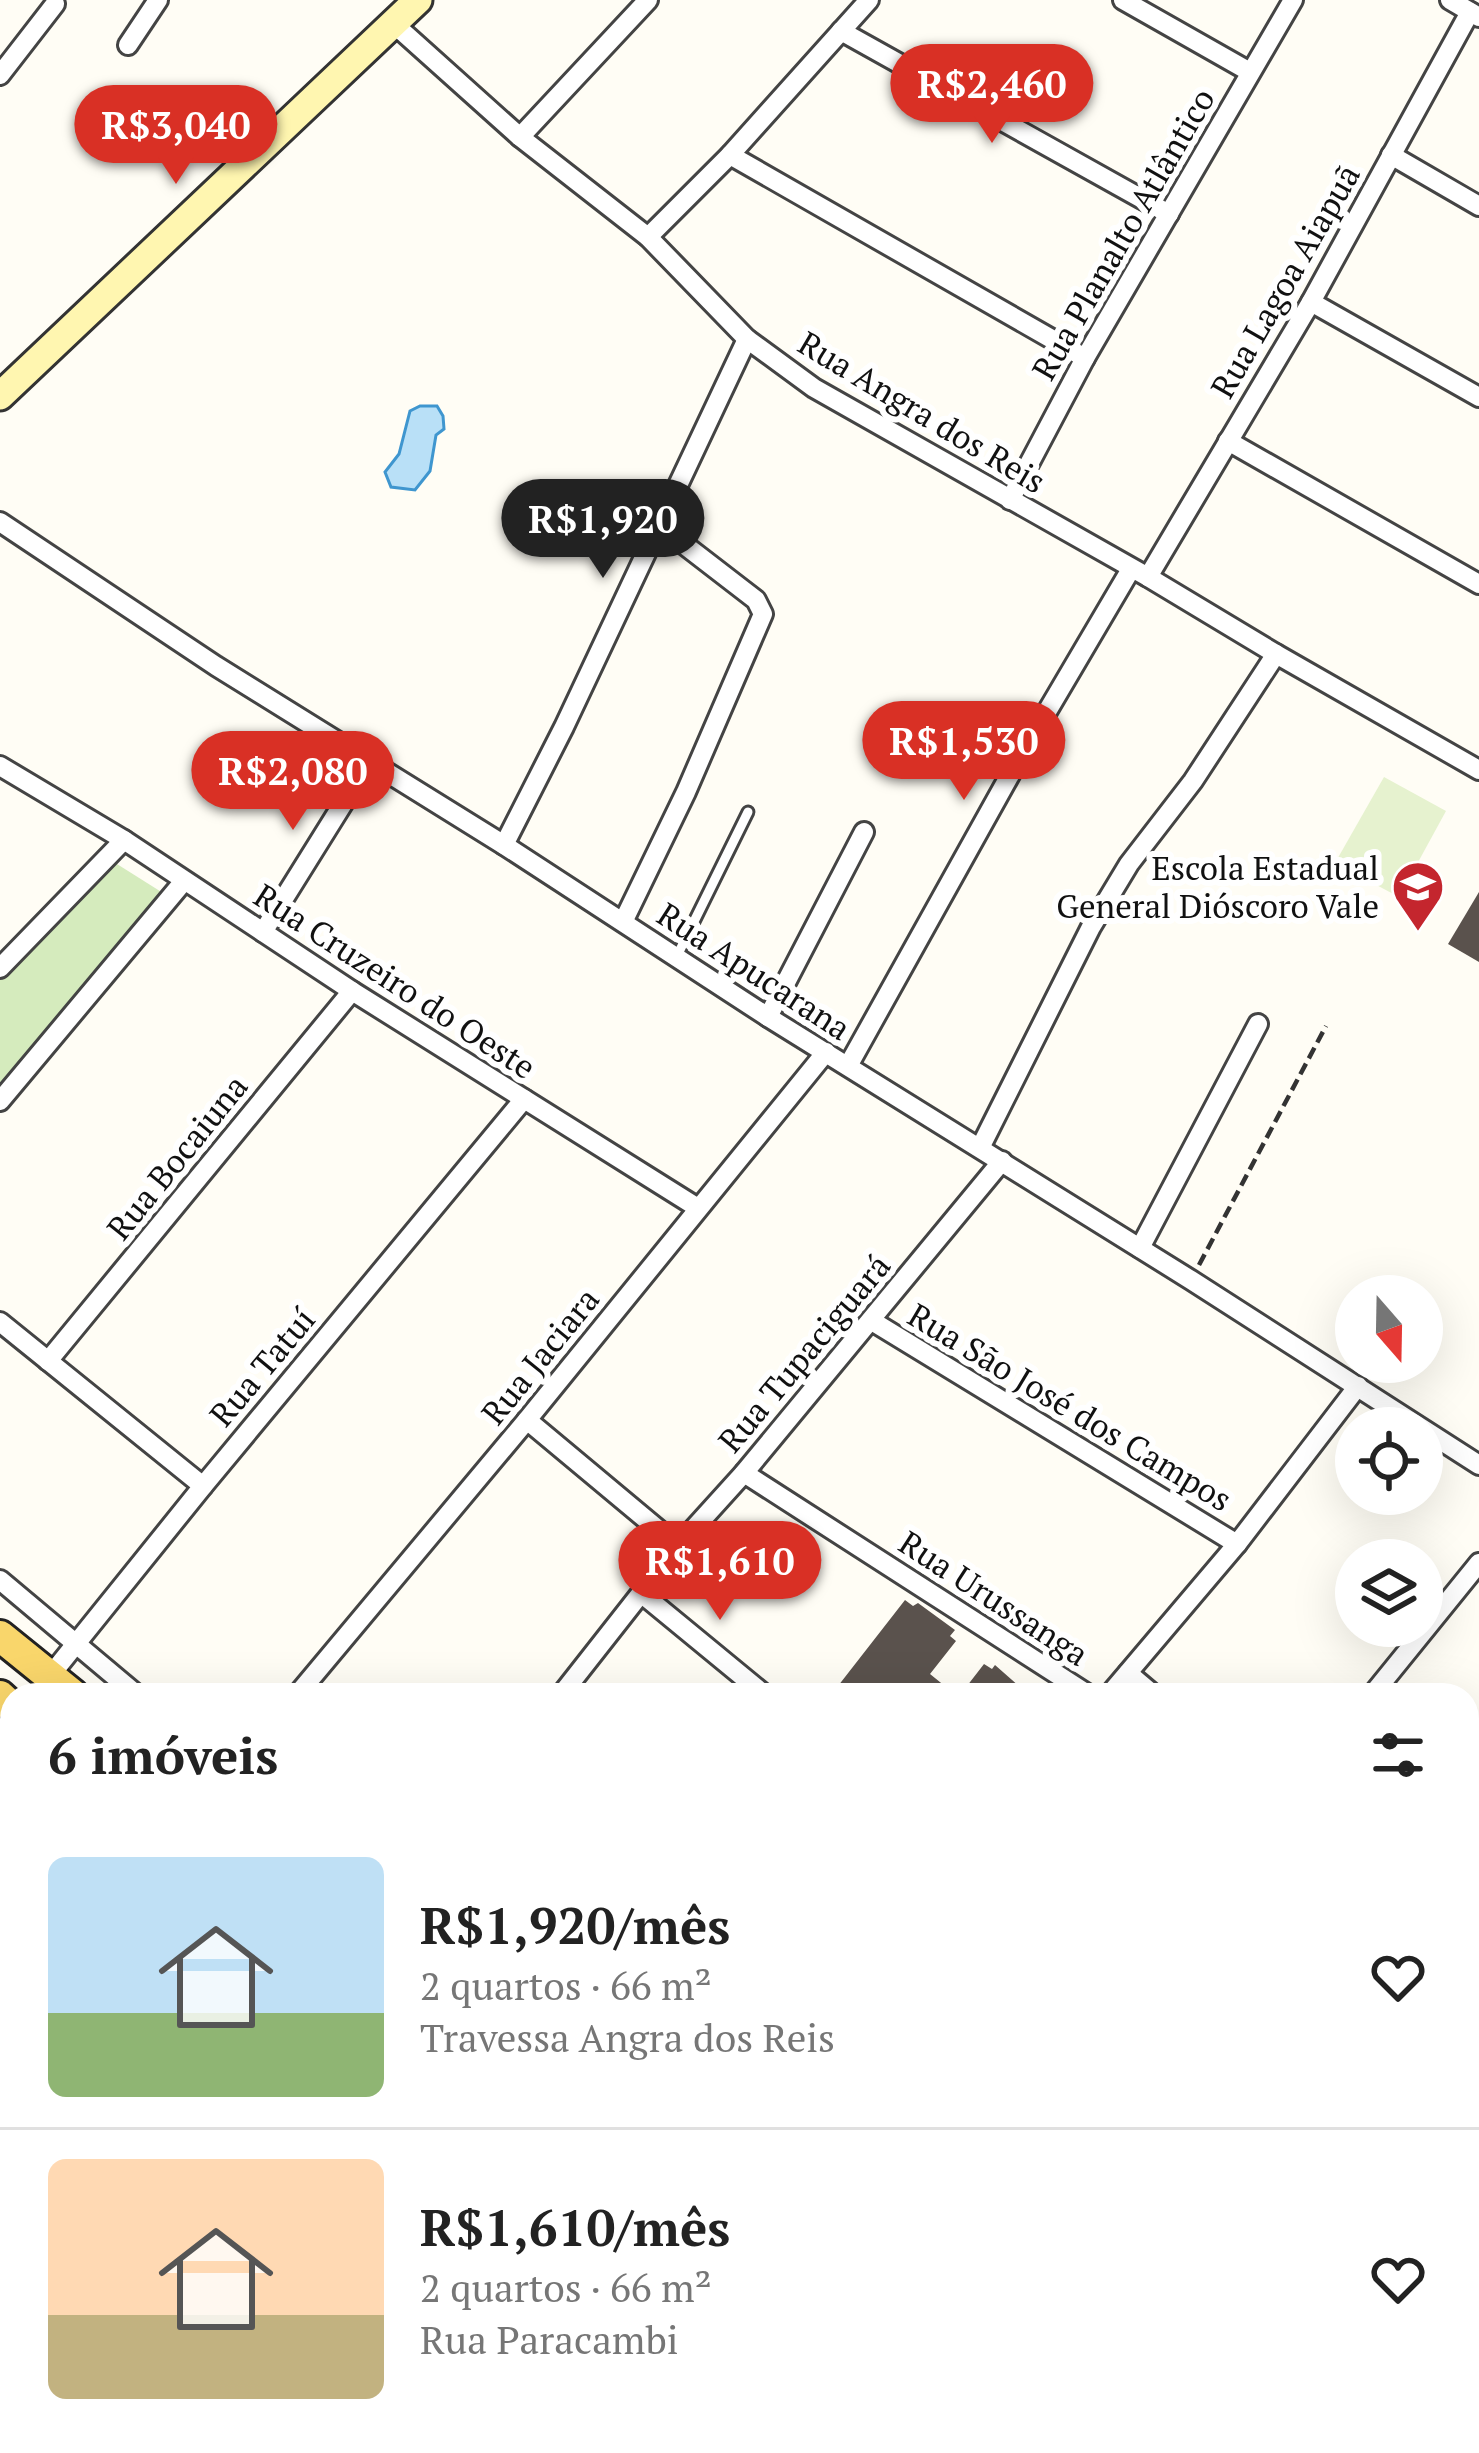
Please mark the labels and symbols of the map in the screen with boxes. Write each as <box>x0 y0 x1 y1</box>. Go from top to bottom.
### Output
pin: R$2,460 <box>881 44 1103 146</box>
street label: Rua Planalto Atlântico <box>1022 80 1224 387</box>
pin: R$3,040 <box>65 85 287 187</box>
street label: Rua Lagoa Aiapuã <box>1200 156 1369 405</box>
street label: Rua Angra dos Reis <box>791 321 1054 502</box>
pin: R$1,920 <box>492 479 714 581</box>
pin: R$1,530 <box>853 701 1075 803</box>
pin: R$2,080 <box>182 731 404 833</box>
place label: Escola Estadual General Dióscoro Vale <box>1056 846 1379 927</box>
school or university icon: Escola Estadual General Dióscoro Vale <box>1390 859 1446 933</box>
street label: Rua Cruzeiro do Oeste <box>246 873 544 1088</box>
street label: Rua Apucarana <box>650 892 859 1049</box>
street label: Rua Bocaiuna <box>97 1065 256 1248</box>
street label: Rua Tupaciguará <box>708 1245 899 1461</box>
north arrow <box>1335 1275 1443 1383</box>
street label: Rua Jaciara <box>471 1278 608 1433</box>
street label: Rua São José dos Campos <box>901 1293 1240 1520</box>
street label: Rua Tatuí <box>200 1298 324 1435</box>
street label: Rua Urussanga <box>891 1520 1097 1675</box>
pin: R$1,610 <box>609 1521 831 1623</box>

